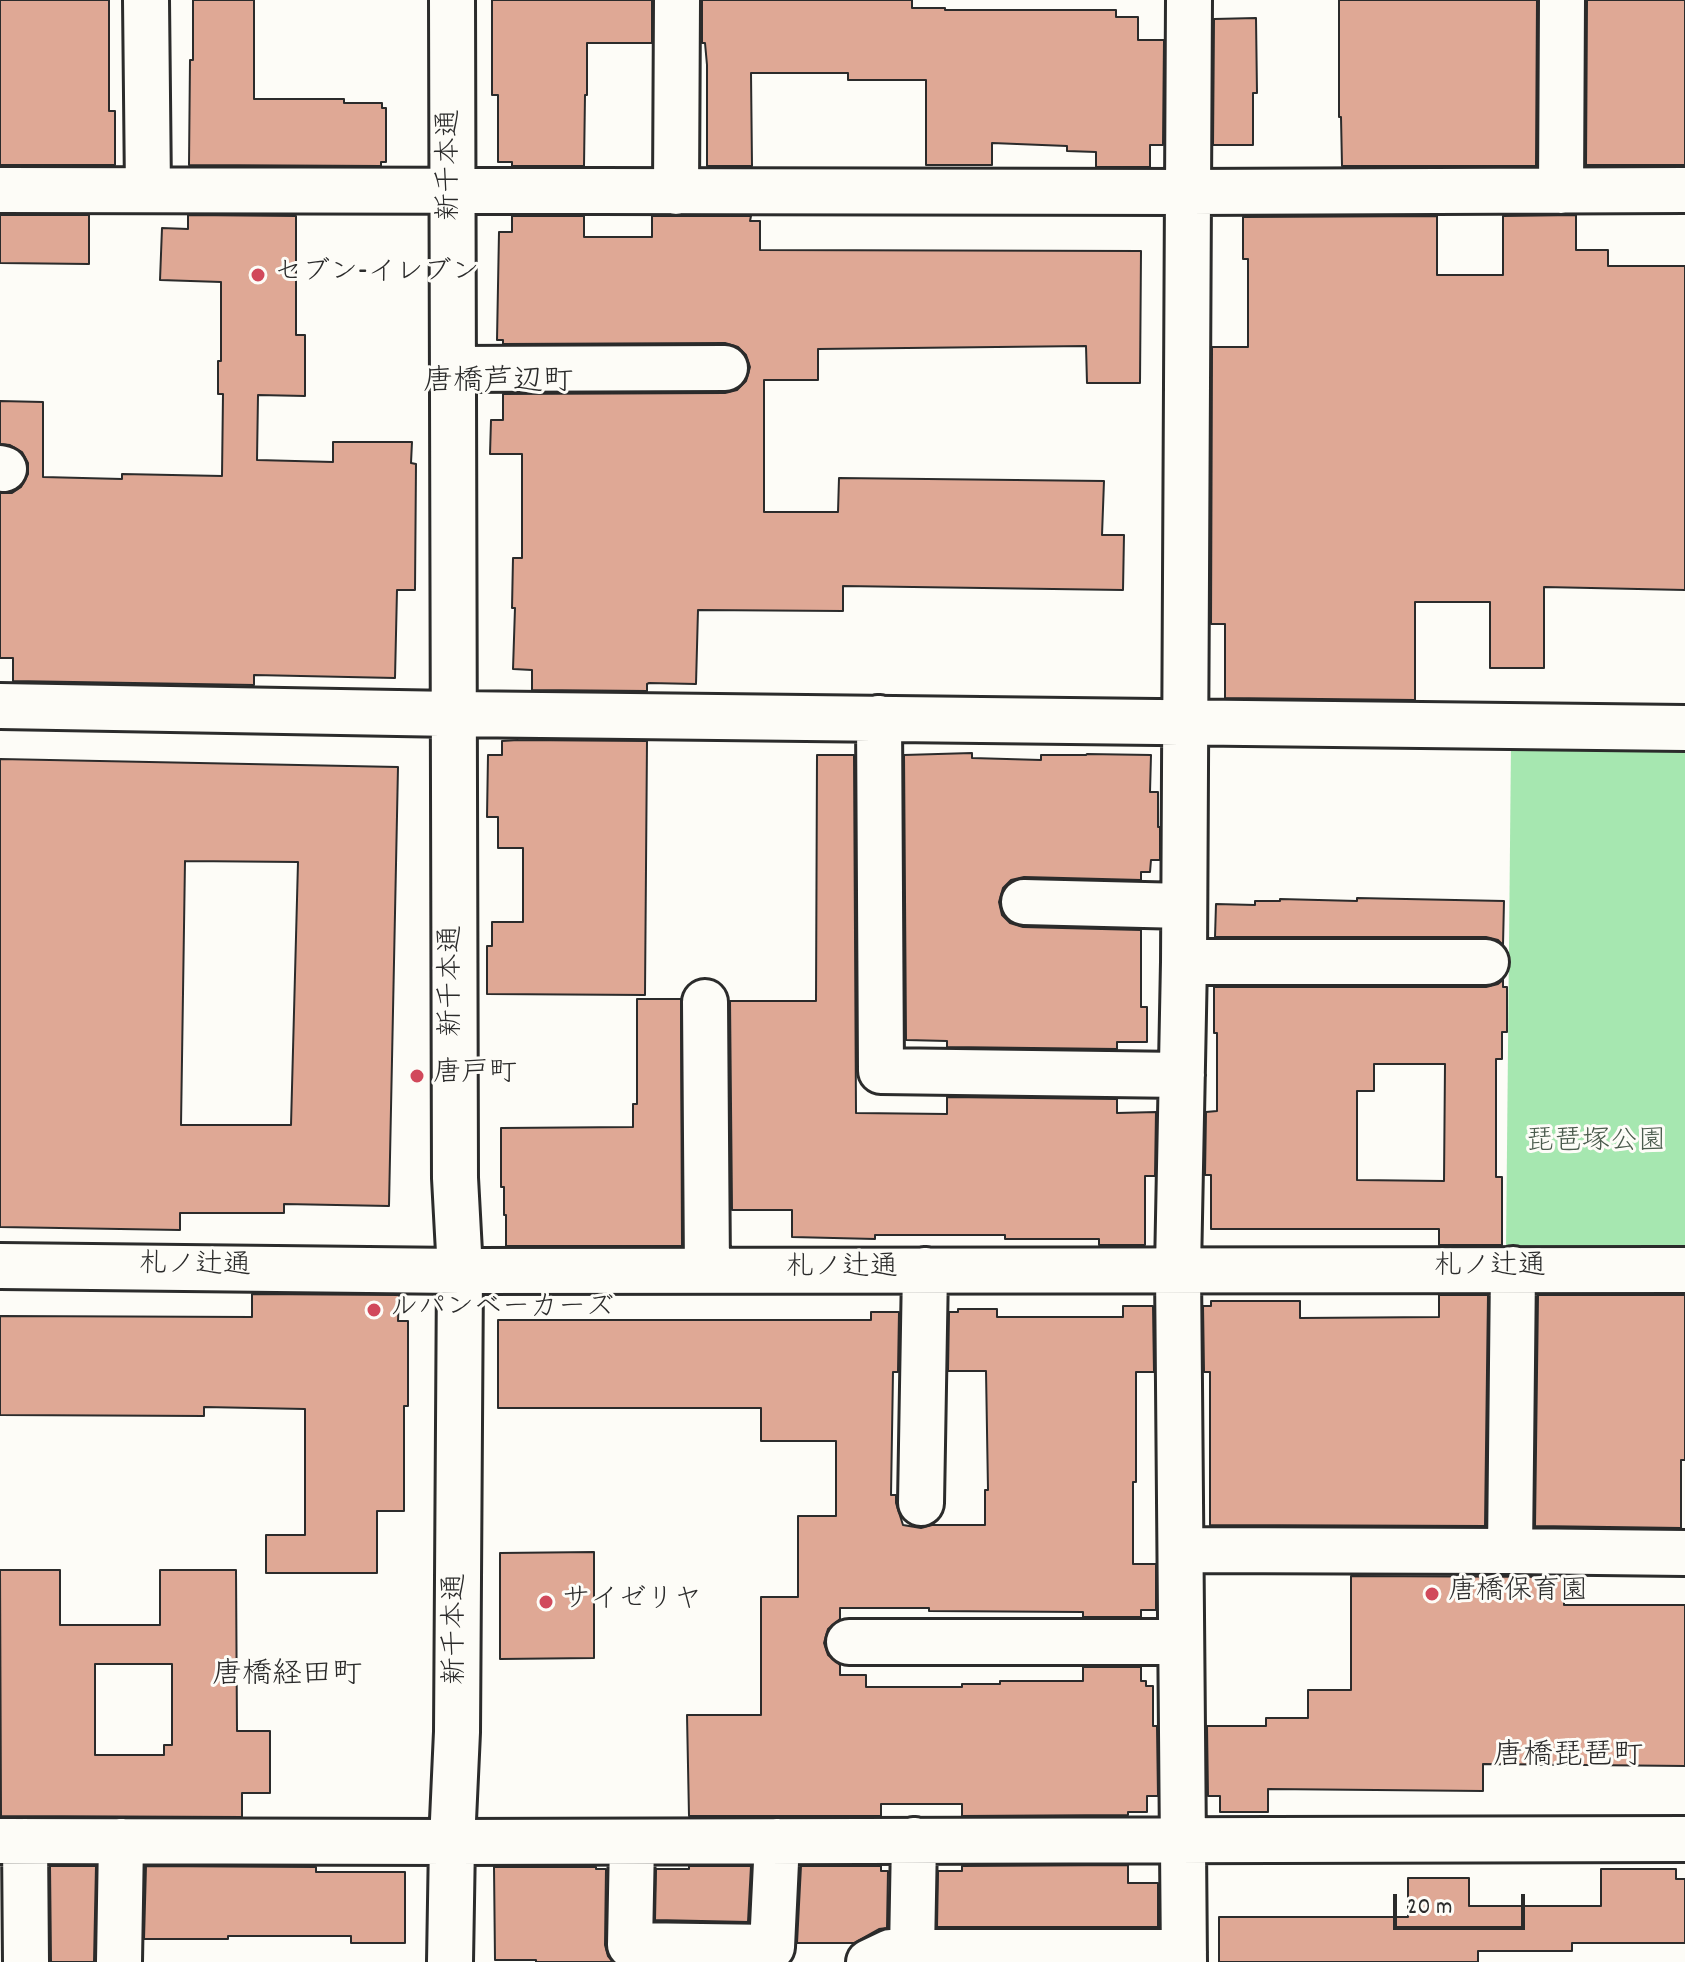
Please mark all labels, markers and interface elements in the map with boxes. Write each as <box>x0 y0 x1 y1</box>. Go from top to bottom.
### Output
street label: 新千本通 <box>435 109 469 221</box>
place label: セブン-イレブン <box>274 258 480 292</box>
marker: セブン-イレブン <box>249 266 267 284</box>
district label: 唐橋芦辺町 <box>423 367 573 403</box>
street label: 新千本通 <box>437 925 471 1037</box>
place label: 唐戸町 <box>433 1059 517 1093</box>
marker: 唐戸町 <box>408 1067 426 1085</box>
park label: 琵琶塚公園 <box>1526 1127 1666 1161</box>
street label: 札ノ辻通 <box>139 1250 251 1286</box>
street label: 札ノ辻通 <box>1434 1252 1546 1286</box>
street label: 札ノ辻通 <box>786 1253 898 1287</box>
place label: ルパンベーカーズ <box>390 1293 614 1327</box>
marker: ルパンベーカーズ <box>365 1301 383 1319</box>
street label: 新千本通 <box>441 1573 475 1685</box>
place label: 唐橋保育園 <box>1448 1577 1588 1611</box>
place label: サイゼリヤ <box>562 1585 702 1619</box>
marker: 唐橋保育園 <box>1423 1585 1441 1603</box>
marker: サイゼリヤ <box>537 1593 555 1611</box>
district label: 唐橋経田町 <box>212 1660 362 1696</box>
district label: 唐橋琵琶町 <box>1493 1741 1643 1777</box>
scale bar <box>1397 1878 1529 1928</box>
text: 20 m <box>1407 1891 1453 1925</box>

